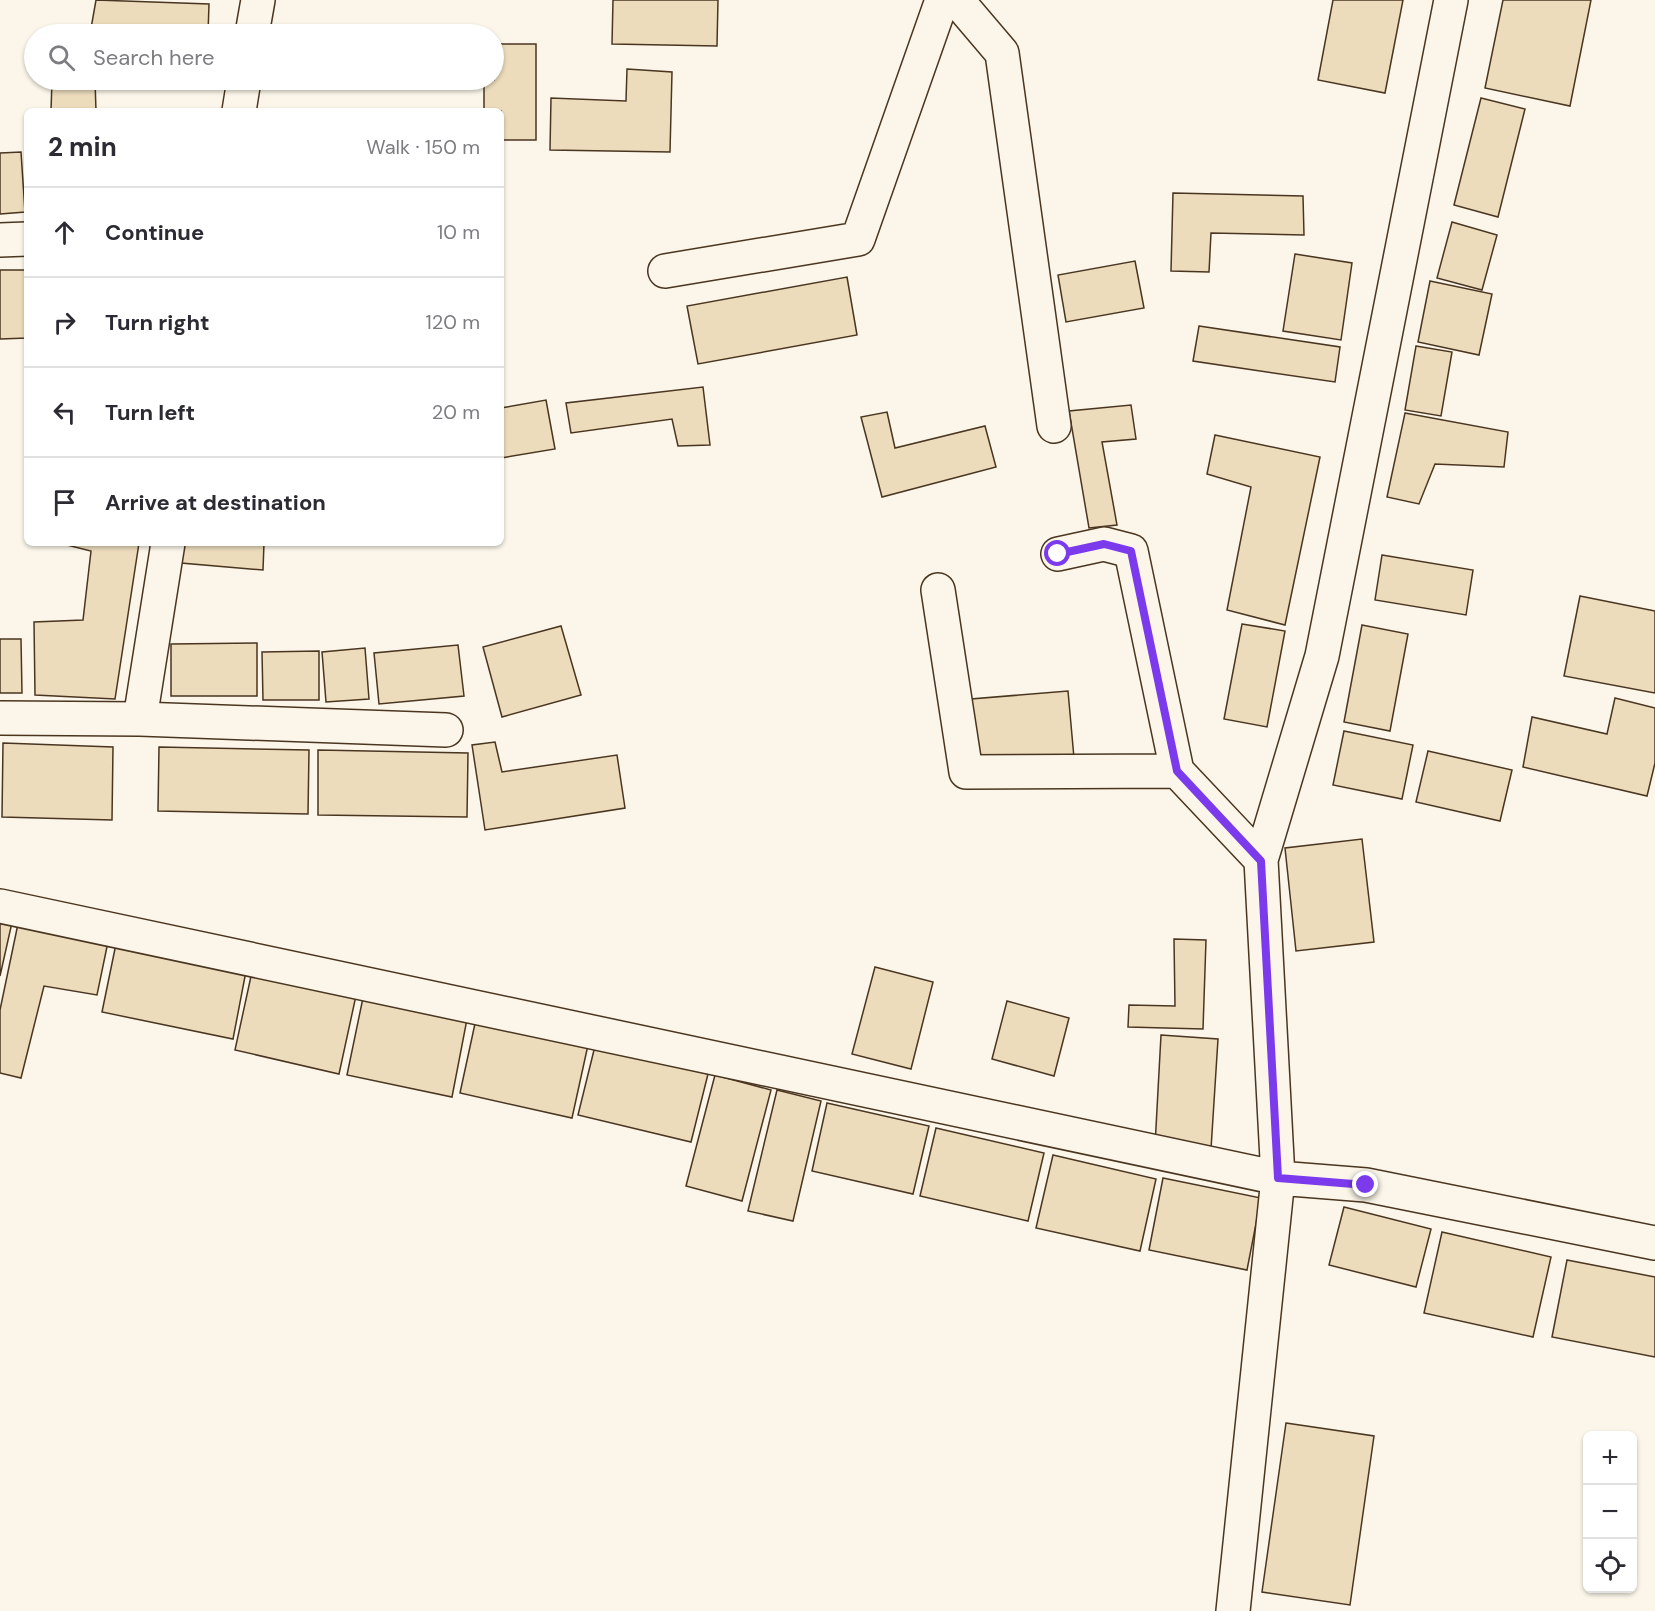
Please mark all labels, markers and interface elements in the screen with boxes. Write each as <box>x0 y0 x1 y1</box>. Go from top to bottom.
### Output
search box <box>24 24 504 90</box>
icon: search <box>45 41 78 74</box>
text: Search here <box>93 43 214 72</box>
text: 2 min <box>48 130 117 164</box>
text: Walk · 150 m <box>366 134 480 160</box>
icon: ahead <box>48 216 81 249</box>
text: Continue <box>105 218 204 247</box>
text: 10 m <box>437 219 480 245</box>
icon: right <box>48 306 81 339</box>
text: Turn right <box>105 308 210 337</box>
text: 120 m <box>426 309 480 335</box>
icon: left <box>48 396 81 429</box>
text: Turn left <box>105 398 195 427</box>
text: 20 m <box>432 399 480 425</box>
icon: arrive <box>48 486 81 519</box>
text: Arrive at destination <box>105 488 326 517</box>
route start <box>1044 540 1070 566</box>
route end <box>1352 1171 1378 1197</box>
map controls <box>1583 1431 1637 1593</box>
button: + <box>1583 1431 1637 1485</box>
button: − <box>1583 1485 1637 1539</box>
button: locate <box>1583 1539 1637 1593</box>

